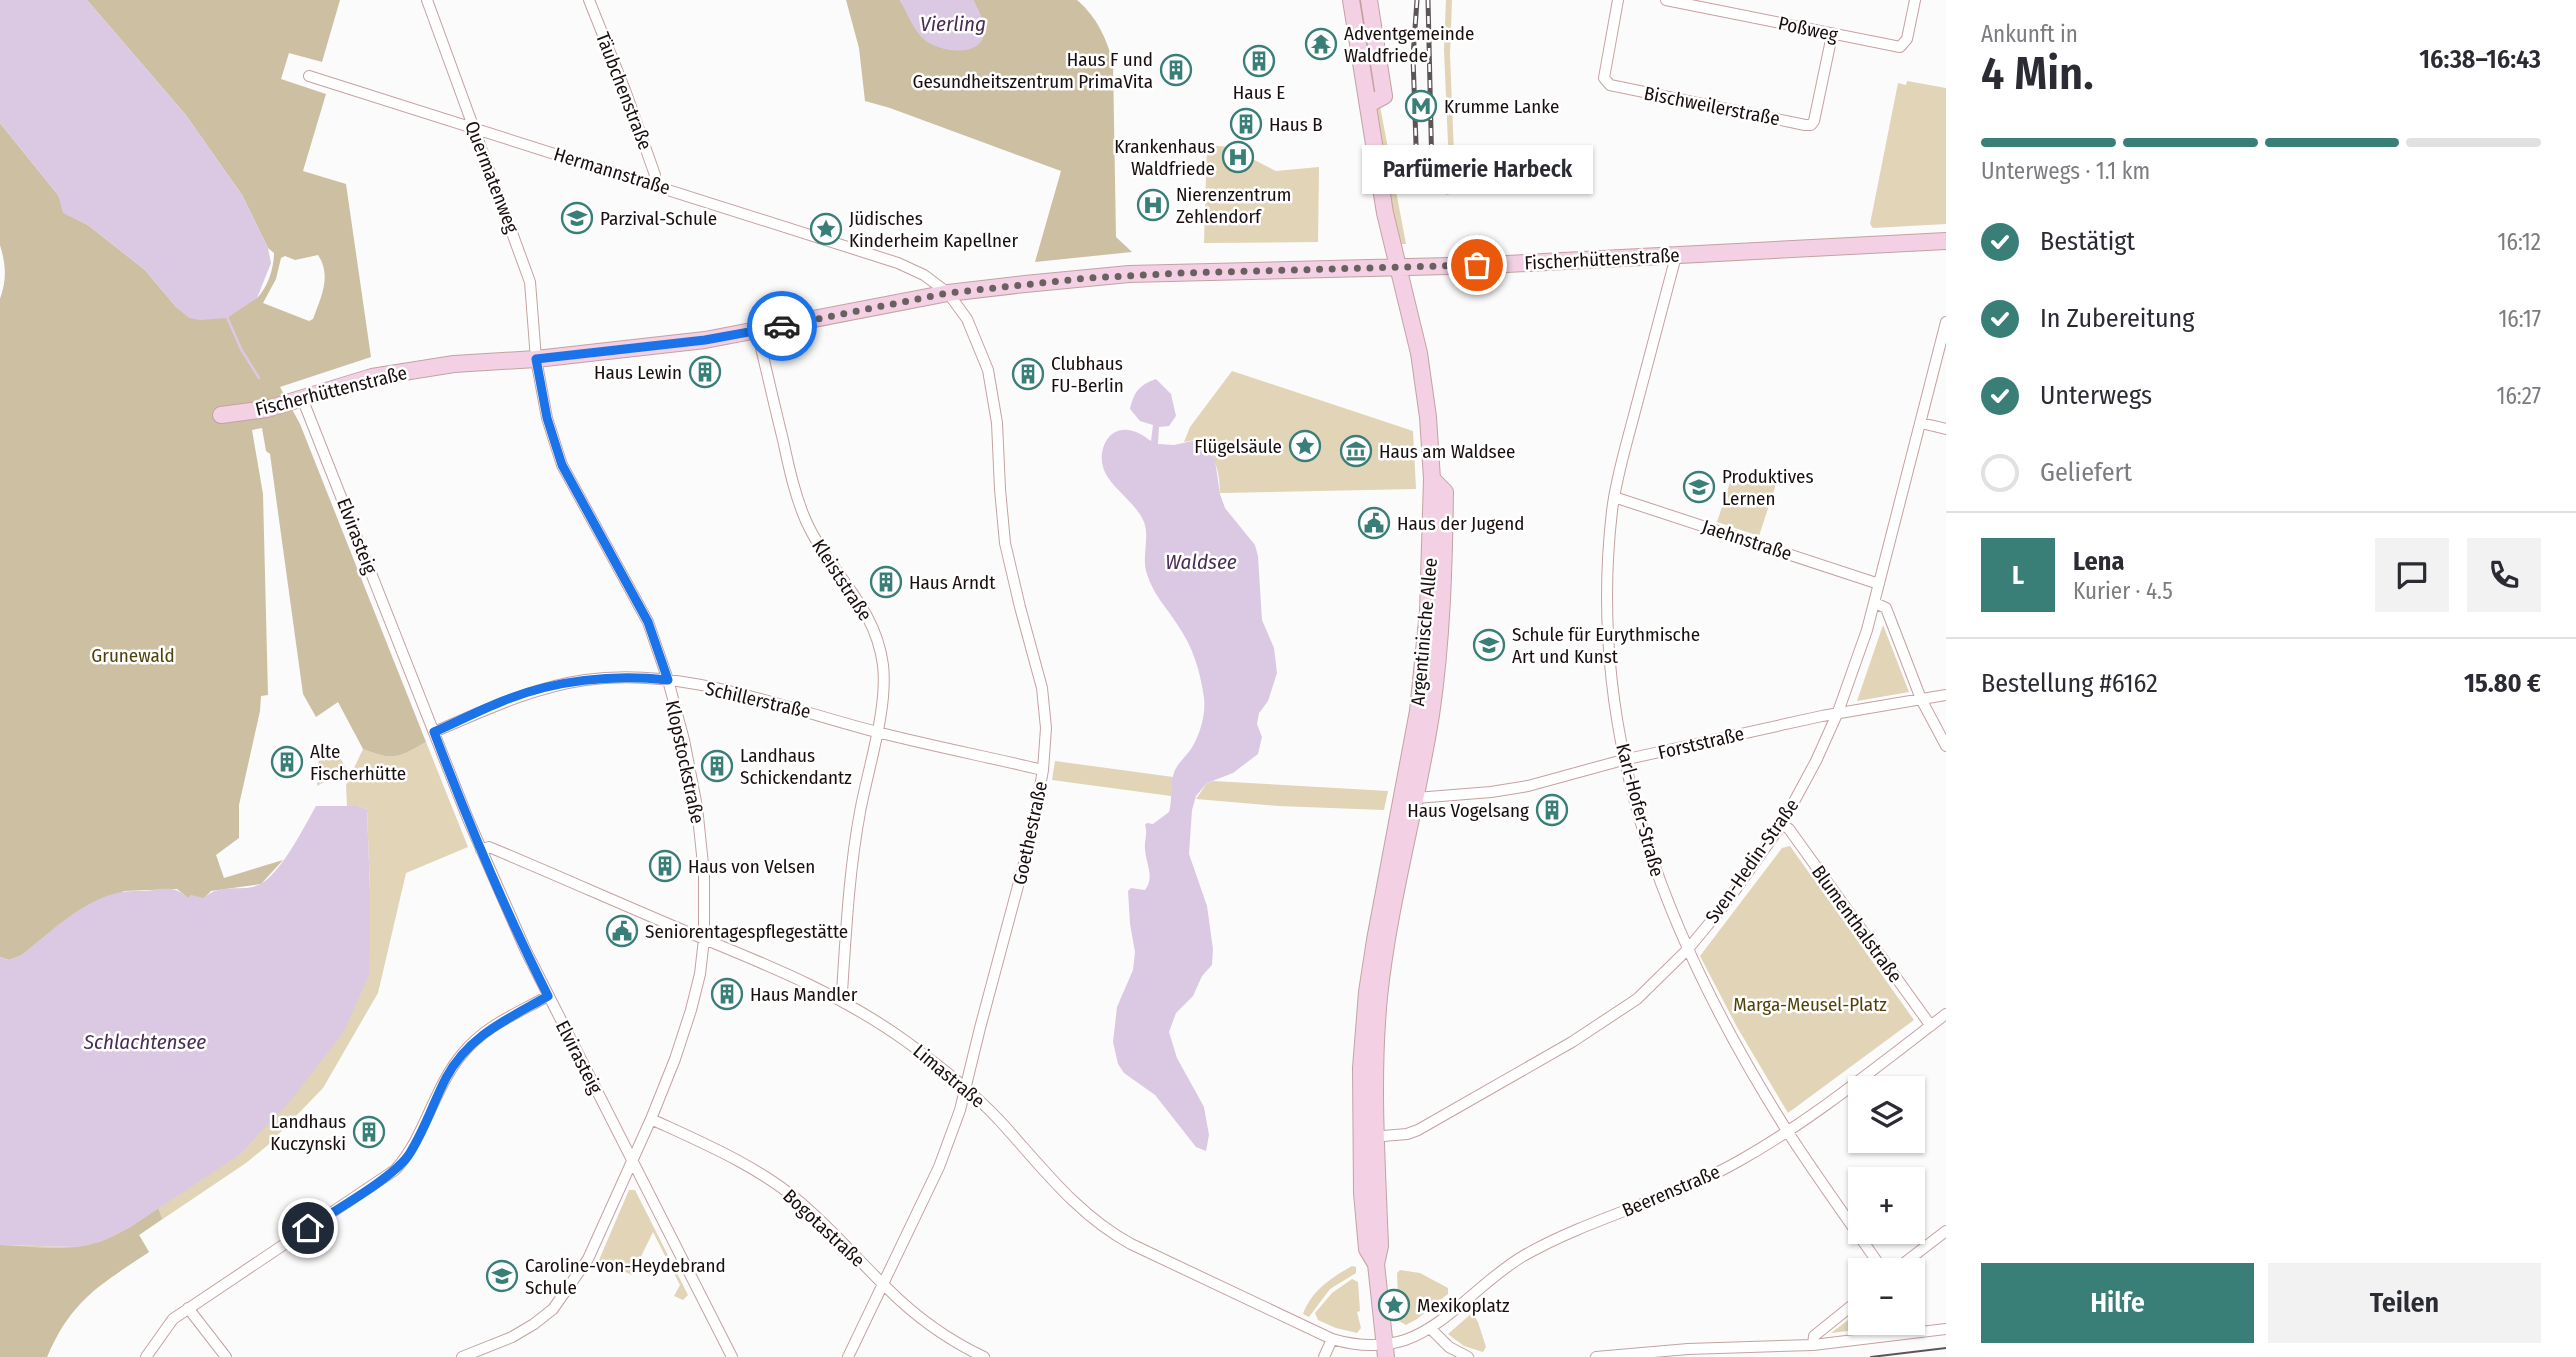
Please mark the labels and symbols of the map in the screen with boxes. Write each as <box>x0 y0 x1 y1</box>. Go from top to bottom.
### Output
water label: Vierling <box>920 11 986 37</box>
street label: Poßweg <box>1776 11 1840 47</box>
place label: Adventgemeinde Waldfriede <box>1344 22 1474 67</box>
temple icon: Adventgemeinde Waldfriede <box>1304 27 1338 61</box>
street label: Täubchenstraße <box>591 29 657 153</box>
building icon: Haus E <box>1242 44 1276 78</box>
place label: Haus F und Gesundheitszentrum PrimaVita <box>913 48 1153 93</box>
building icon: Haus F und Gesundheitszentrum PrimaVita <box>1159 53 1193 87</box>
place label: Haus E <box>1233 81 1285 104</box>
street label: Bischweilerstraße <box>1642 82 1782 130</box>
metro station icon: Krumme Lanke <box>1404 89 1438 123</box>
place label: Krumme Lanke <box>1444 95 1559 118</box>
building icon: Haus B <box>1229 107 1263 141</box>
place label: Haus B <box>1269 113 1323 136</box>
street label: Quermatenweg <box>460 118 524 236</box>
place label: Krankenhaus Waldfriede <box>1114 135 1215 180</box>
hospital icon: Krankenhaus Waldfriede <box>1221 140 1255 174</box>
street label: Hermannstraße <box>551 142 673 200</box>
callout: Parfümerie Harbeck <box>1362 146 1592 195</box>
place label: Nierenzentrum Zehlendorf <box>1176 183 1291 228</box>
hospital icon: Nierenzentrum Zehlendorf <box>1136 188 1170 222</box>
school or university icon: Parzival-Schule <box>560 201 594 235</box>
place label: Parzival-Schule <box>600 207 717 230</box>
place label: Jüdisches Kinderheim Kapellner <box>849 207 1018 252</box>
place icon: Jüdisches Kinderheim Kapellner <box>809 212 843 246</box>
pin <box>1447 235 1507 295</box>
street label: Fischerhüttenstraße <box>1524 243 1680 275</box>
courier <box>747 291 817 361</box>
place label: Clubhaus FU-Berlin <box>1051 352 1124 397</box>
building icon: Haus Lewin <box>688 355 722 389</box>
building icon: Clubhaus FU-Berlin <box>1011 357 1045 391</box>
street label: Fischerhüttenstraße <box>253 361 409 421</box>
place label: Haus Lewin <box>594 361 682 384</box>
place icon: Flügelsäule <box>1288 429 1322 463</box>
museum icon: Haus am Waldsee <box>1339 434 1373 468</box>
place label: Flügelsäule <box>1194 435 1282 458</box>
place label: Haus am Waldsee <box>1379 440 1516 463</box>
place label: Produktives Lernen <box>1722 465 1814 510</box>
school or university icon: Produktives Lernen <box>1682 470 1716 504</box>
street label: Elvirasteig <box>332 495 382 577</box>
public building icon: Haus der Jugend <box>1357 506 1391 540</box>
place label: Haus der Jugend <box>1397 512 1524 535</box>
street label: Jaehnstraße <box>1699 515 1795 565</box>
street label: Kleiststraße <box>807 535 877 625</box>
water label: Waldsee <box>1165 549 1237 575</box>
street label: Argentinische Allee <box>1406 557 1442 707</box>
building icon: Haus Arndt <box>869 565 903 599</box>
place label: Haus Arndt <box>909 571 996 594</box>
place label: Schule für Eurythmische Art und Kunst <box>1512 623 1700 668</box>
school or university icon: Schule für Eurythmische Art und Kunst <box>1472 628 1506 662</box>
park label: Grunewald <box>91 644 175 667</box>
street label: Schillerstraße <box>703 677 813 723</box>
street label: Klopstockstraße <box>661 698 709 826</box>
street label: Forststraße <box>1656 722 1746 764</box>
place label: Alte Fischerhütte <box>310 740 406 785</box>
street label: Karl-Hofer-Straße <box>1611 741 1669 879</box>
place label: Landhaus Schickendantz <box>740 744 852 789</box>
building icon: Alte Fischerhütte <box>270 745 304 779</box>
building icon: Landhaus Schickendantz <box>700 749 734 783</box>
street label: Goethestraße <box>1008 779 1052 887</box>
building icon: Haus Vogelsang <box>1535 793 1569 827</box>
street label: Sven-Hedin-Straße <box>1701 794 1803 928</box>
place label: Haus Vogelsang <box>1407 799 1529 822</box>
building icon: Haus von Velsen <box>648 849 682 883</box>
place label: Haus von Velsen <box>688 855 815 878</box>
street label: Blumenthalstraße <box>1807 861 1907 987</box>
public building icon: Seniorentagespflegestätte <box>605 914 639 948</box>
place label: Seniorentagespflegestätte <box>645 920 848 943</box>
building icon: Haus Mandler <box>710 977 744 1011</box>
place label: Haus Mandler <box>750 983 858 1006</box>
park label: Marga-Meusel-Platz <box>1733 993 1887 1016</box>
street label: Elvirasteig <box>551 1016 607 1098</box>
water label: Schlachtensee <box>83 1029 206 1055</box>
street label: Limastraße <box>909 1039 989 1113</box>
place label: Landhaus Kuczynski <box>270 1110 346 1155</box>
building icon: Landhaus Kuczynski <box>352 1115 386 1149</box>
street label: Beerenstraße <box>1619 1160 1723 1222</box>
street label: Bogotastraße <box>778 1184 870 1272</box>
pin <box>278 1198 338 1258</box>
place label: Caroline-von-Heydebrand Schule <box>525 1254 726 1299</box>
school or university icon: Caroline-von-Heydebrand Schule <box>485 1259 519 1293</box>
place icon: Mexikoplatz <box>1377 1288 1411 1322</box>
place label: Mexikoplatz <box>1417 1294 1510 1317</box>

